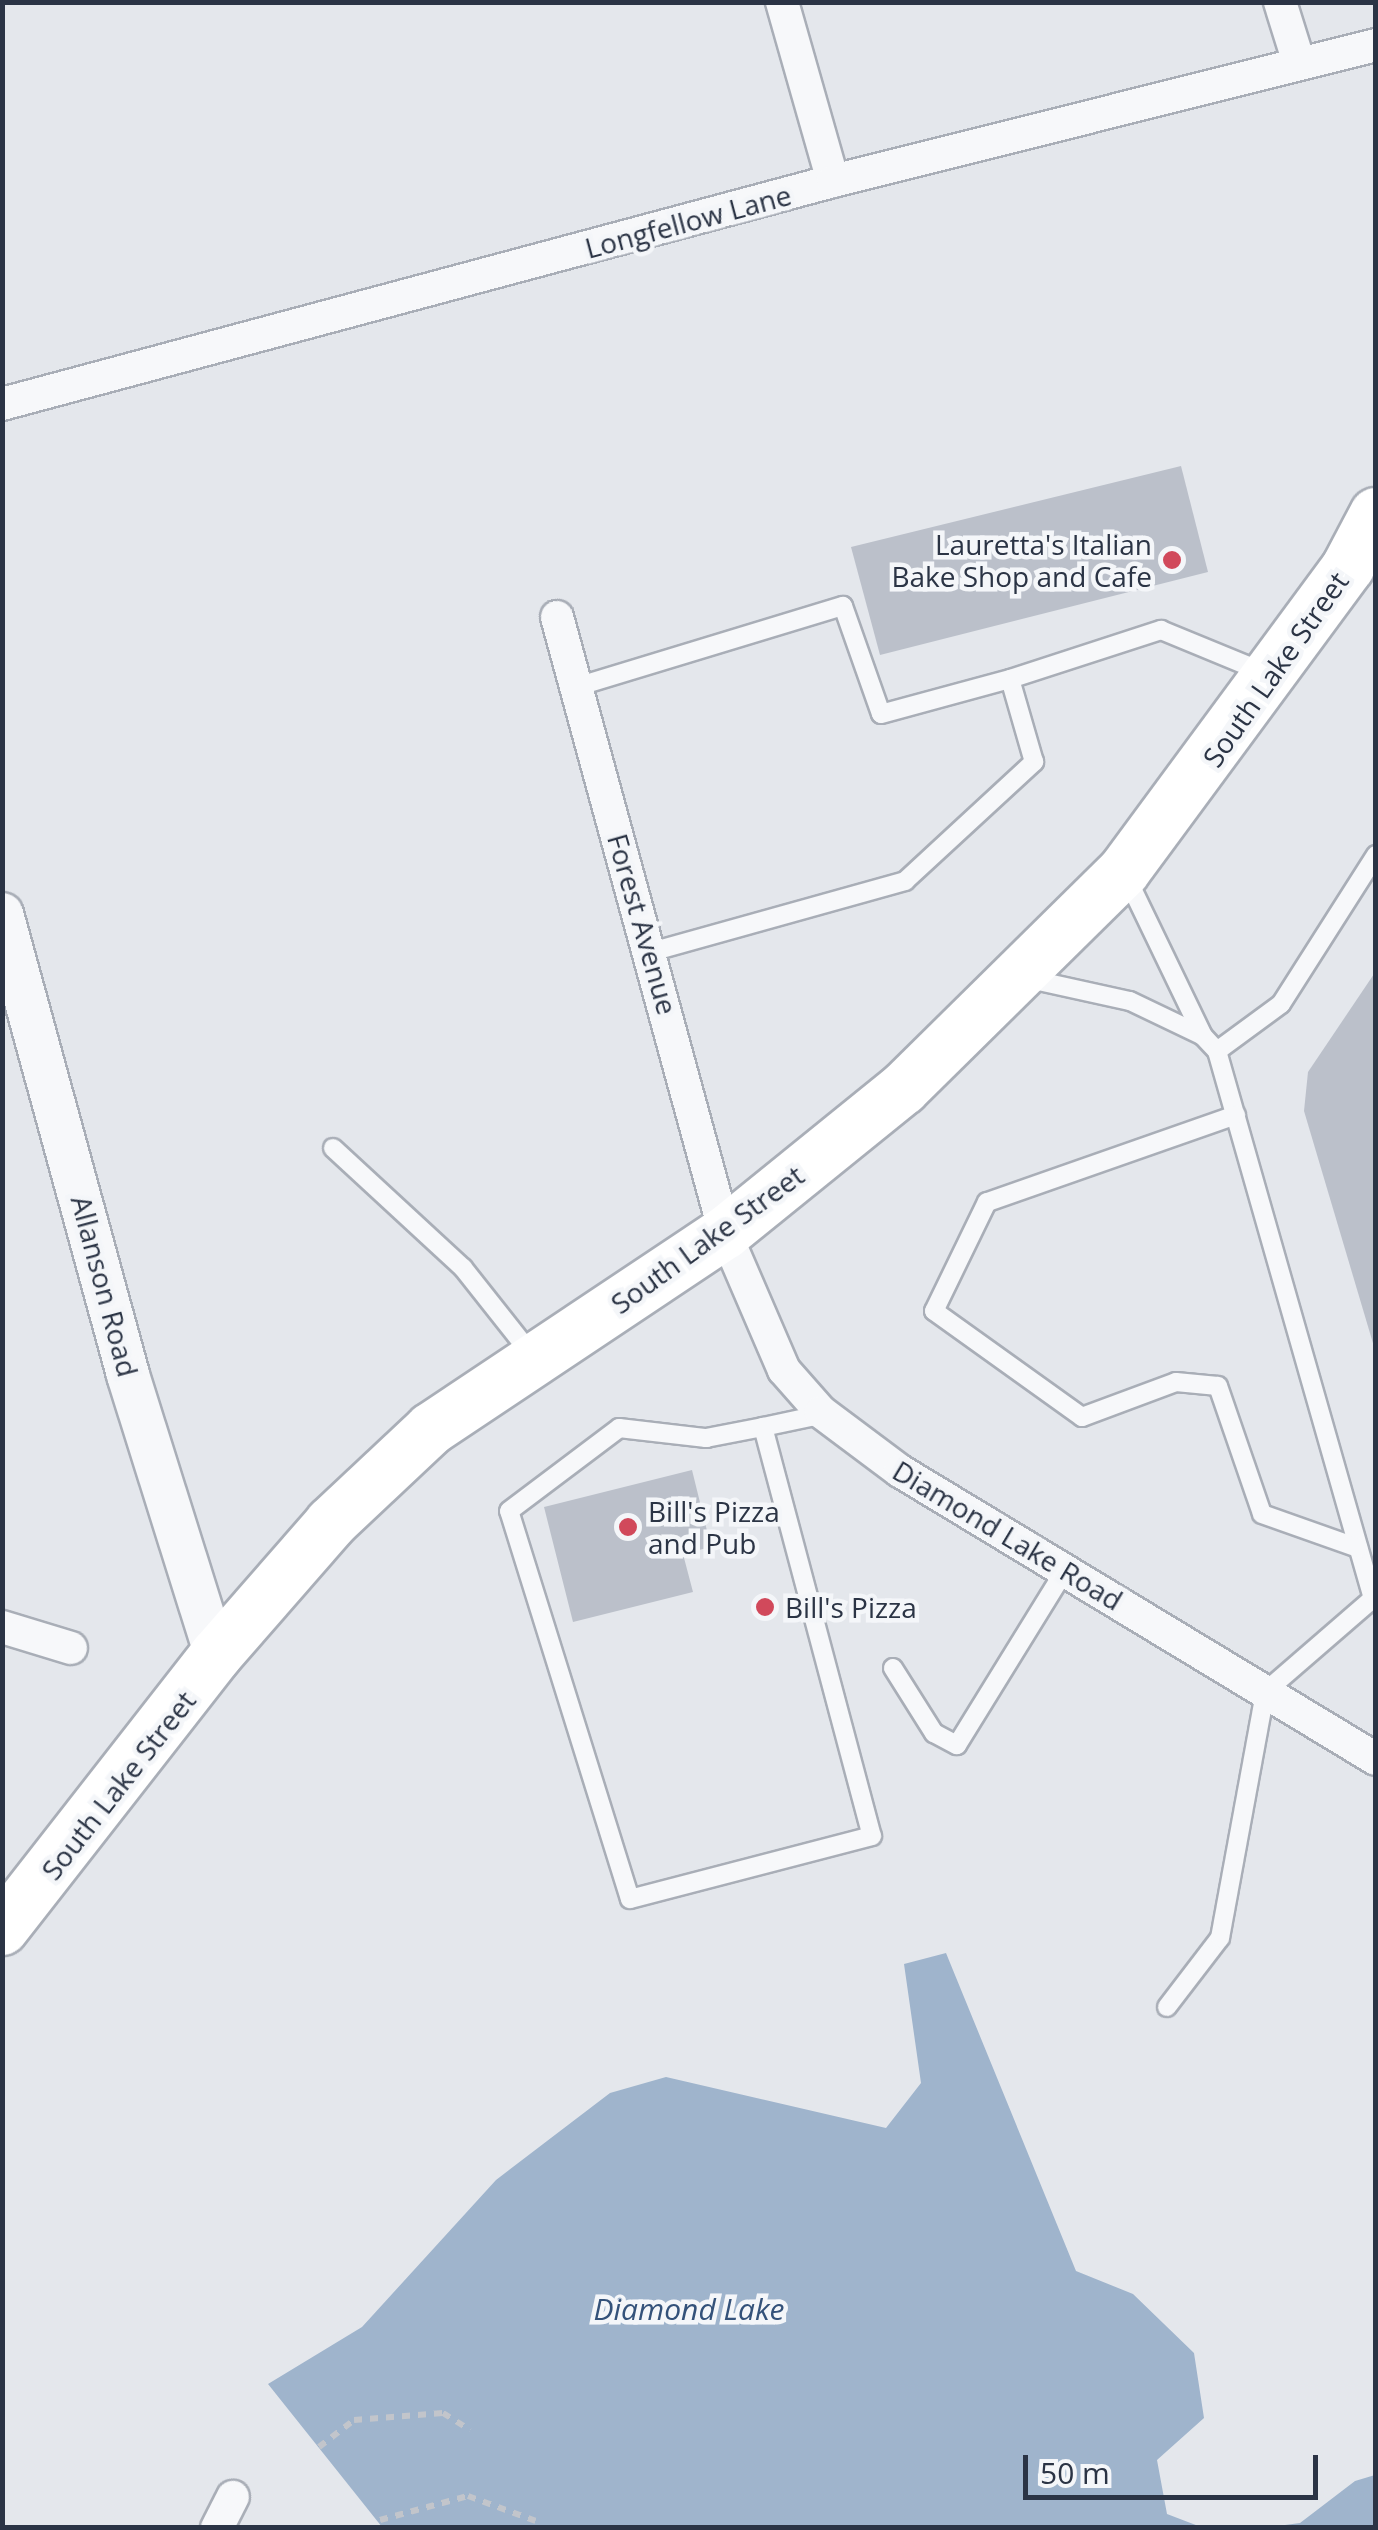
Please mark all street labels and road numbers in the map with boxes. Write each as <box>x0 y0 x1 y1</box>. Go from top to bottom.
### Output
street label: Longfellow Lane <box>581 177 795 265</box>
street label: South Lake Street <box>1195 565 1355 773</box>
street label: Forest Avenue <box>601 830 685 1018</box>
street label: South Lake Street <box>604 1158 810 1320</box>
street label: Allanson Road <box>65 1192 145 1380</box>
street label: Diamond Lake Road <box>887 1453 1129 1617</box>
street label: South Lake Street <box>34 1684 202 1886</box>

